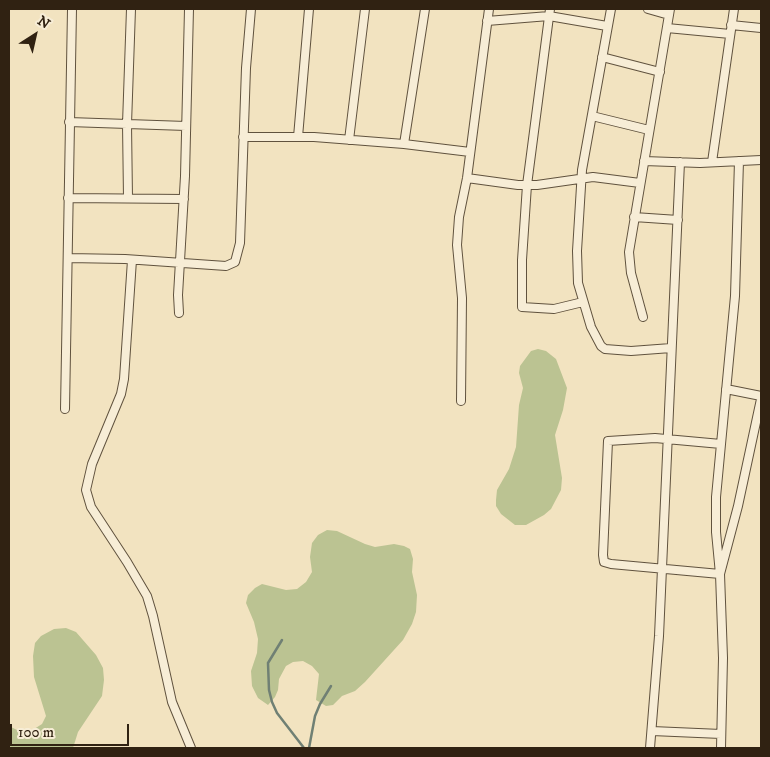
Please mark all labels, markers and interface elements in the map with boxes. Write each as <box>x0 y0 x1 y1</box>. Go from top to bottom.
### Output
north arrow <box>10 10 60 60</box>
text: N <box>34 12 53 33</box>
scale bar <box>12 714 131 746</box>
text: 100 m <box>18 723 54 742</box>

